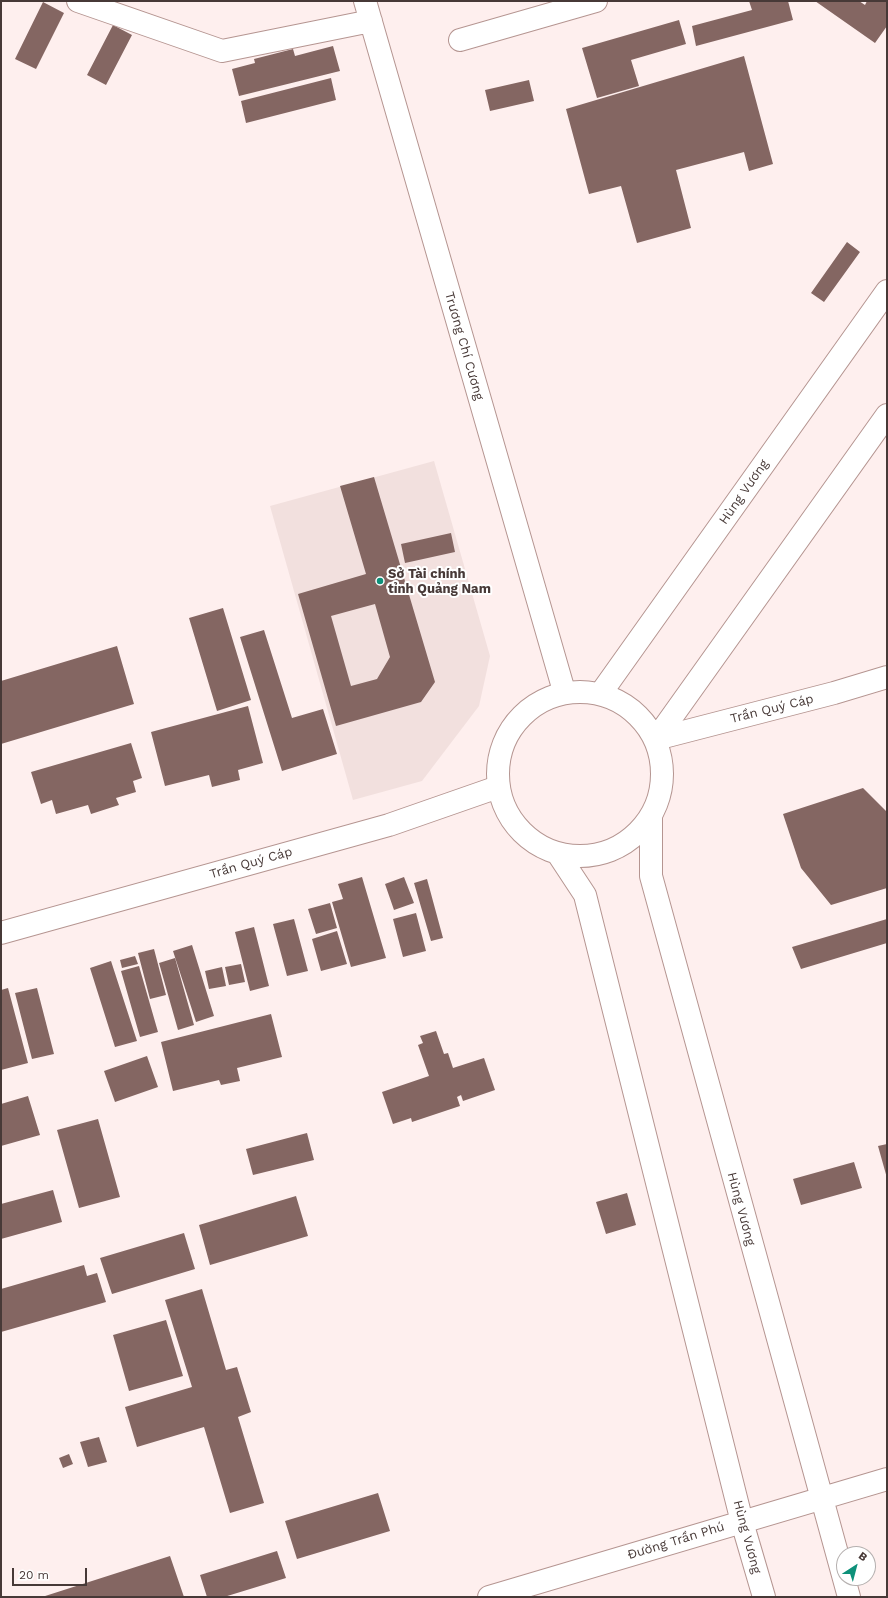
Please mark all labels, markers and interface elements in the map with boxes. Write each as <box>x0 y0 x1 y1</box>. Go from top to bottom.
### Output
street label: Trương Chí Cương <box>441 290 487 402</box>
street label: Hùng Vương <box>716 457 772 527</box>
place label: Sở Tài chính tỉnh Quảng Nam <box>388 566 491 597</box>
marker: Sở Tài chính tỉnh Quảng Nam <box>375 576 385 586</box>
street label: Trần Quý Cáp <box>729 691 815 727</box>
street label: Trần Quý Cáp <box>208 844 294 882</box>
street label: Hùng Vương <box>724 1170 758 1248</box>
street label: Hùng Vương <box>730 1498 764 1576</box>
street label: Đường Trần Phú <box>626 1519 726 1563</box>
north arrow <box>836 1546 876 1586</box>
text: B <box>856 1549 870 1564</box>
scale bar <box>14 1560 89 1586</box>
text: 20 m <box>19 1568 49 1582</box>

